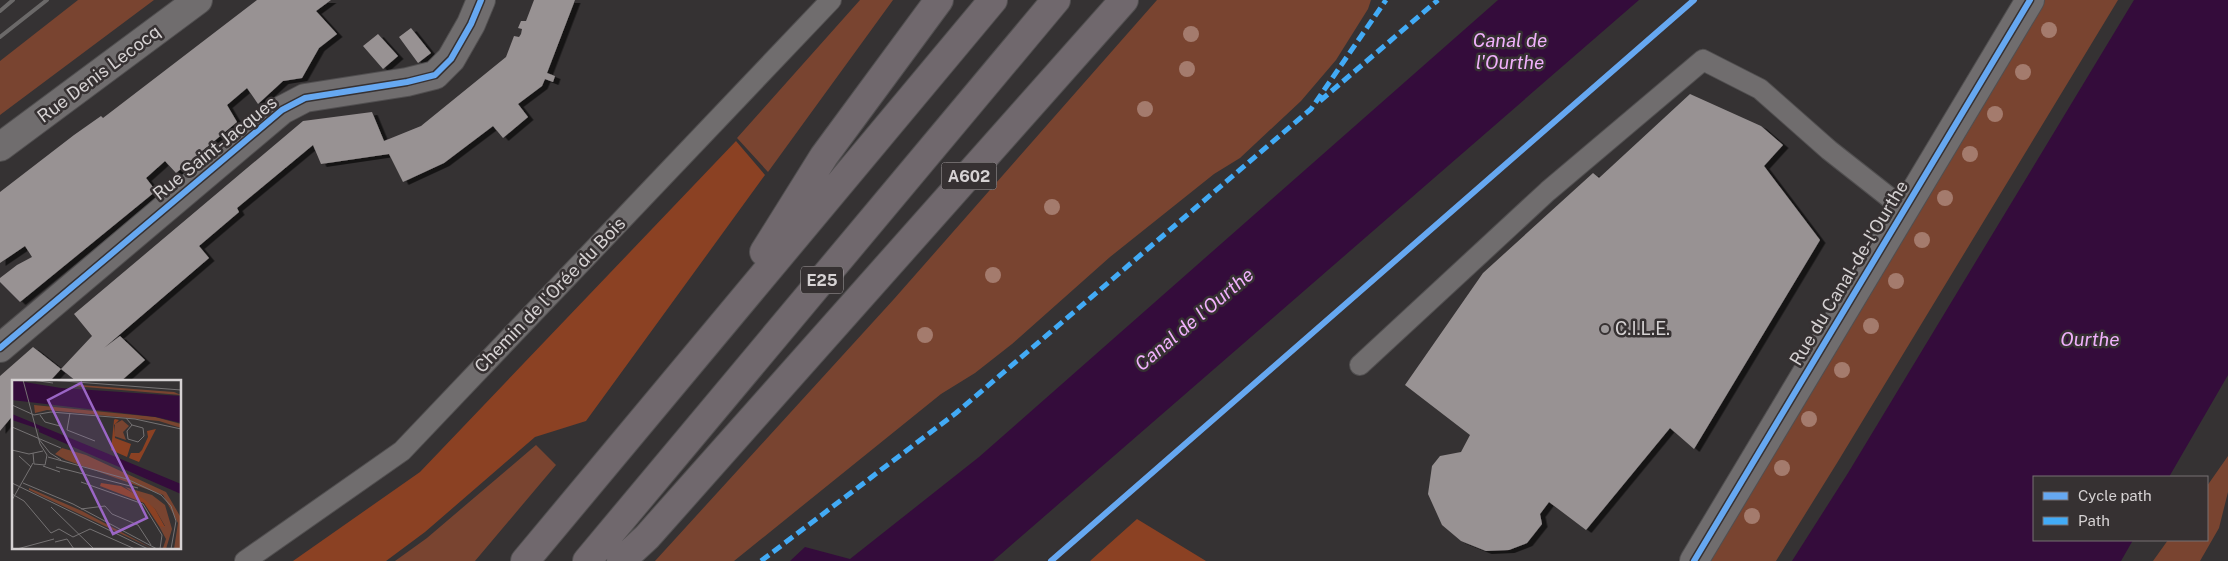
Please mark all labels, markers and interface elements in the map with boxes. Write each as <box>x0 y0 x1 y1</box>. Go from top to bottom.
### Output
street label: Rue Denis Lecocq <box>33 21 164 127</box>
water label: Canal de l'Ourthe <box>1473 29 1547 73</box>
street label: Rue Saint-Jacques <box>148 91 281 204</box>
road number: A602 <box>942 162 996 190</box>
street label: Rue du Canal-de-l'Ourthe <box>1785 176 1912 369</box>
street label: Chemin de l'Orée du Bois <box>470 213 629 377</box>
water label: Canal de l'Ourthe <box>1130 263 1258 375</box>
road number: E25 <box>801 266 843 294</box>
place label: C.I.L.E. <box>1615 318 1670 339</box>
marker: C.I.L.E. <box>1599 323 1611 335</box>
water label: Ourthe <box>2060 328 2120 350</box>
inset map <box>12 380 181 548</box>
legend <box>2033 476 2208 541</box>
text: Cycle path <box>2078 487 2152 504</box>
text: Path <box>2078 512 2110 529</box>

